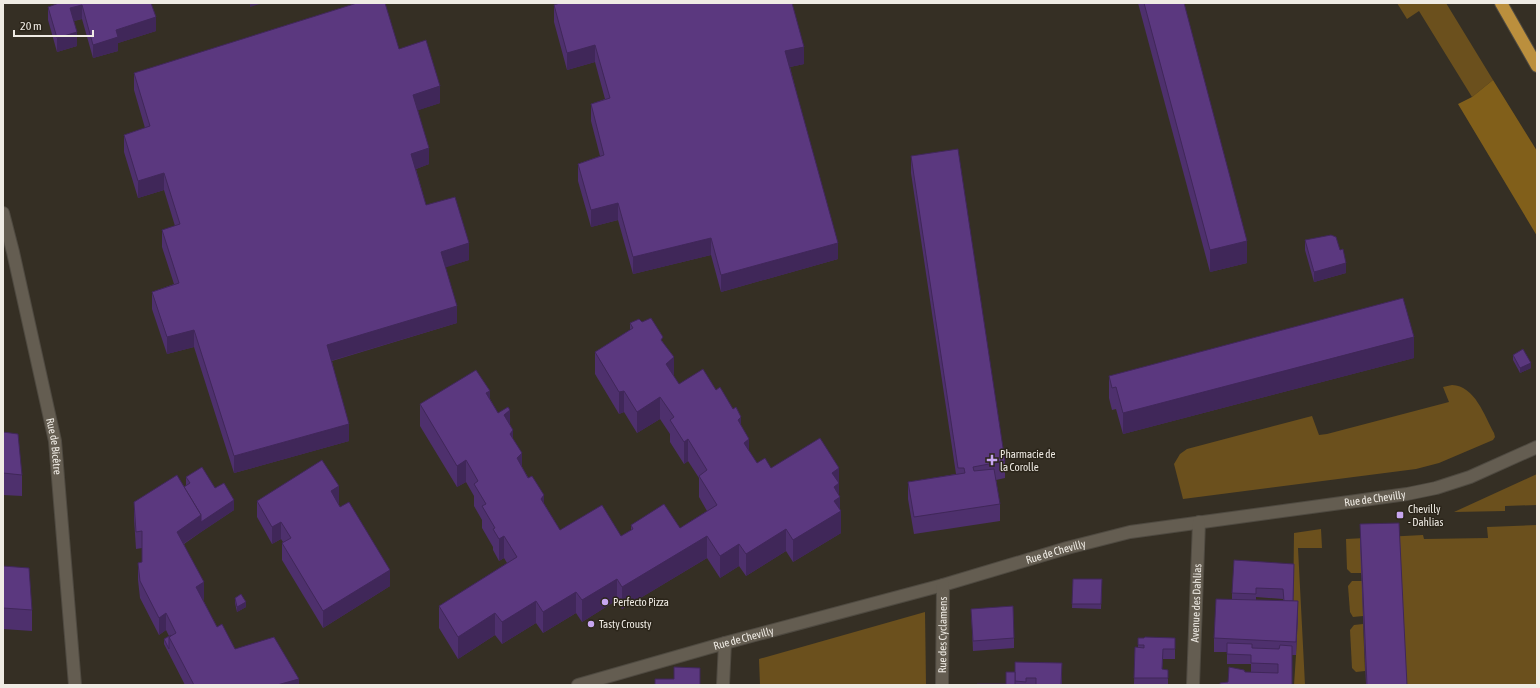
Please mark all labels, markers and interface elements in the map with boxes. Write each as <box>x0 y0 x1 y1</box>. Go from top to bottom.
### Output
scale bar <box>14 12 93 38</box>
text: 20 m <box>20 19 42 33</box>
street label: Rue de Bicêtre <box>44 417 64 475</box>
place label: Pharmacie de la Corolle <box>1000 448 1055 473</box>
marker: Pharmacie de la Corolle <box>987 455 997 465</box>
street label: Rue de Chevilly <box>1343 488 1407 509</box>
place label: Chevilly - Dahlias <box>1408 503 1443 528</box>
marker: Chevilly - Dahlias <box>1395 510 1405 520</box>
street label: Rue de Chevilly <box>1024 537 1087 566</box>
street label: Avenue des Dahlias <box>1189 563 1203 643</box>
place label: Perfecto Pizza <box>613 596 669 608</box>
marker: Perfecto Pizza <box>600 597 610 607</box>
street label: Rue des Cyclamens <box>936 597 949 673</box>
place label: Tasty Crousty <box>599 618 652 630</box>
marker: Tasty Crousty <box>586 619 596 629</box>
street label: Rue de Chevilly <box>712 624 775 652</box>

